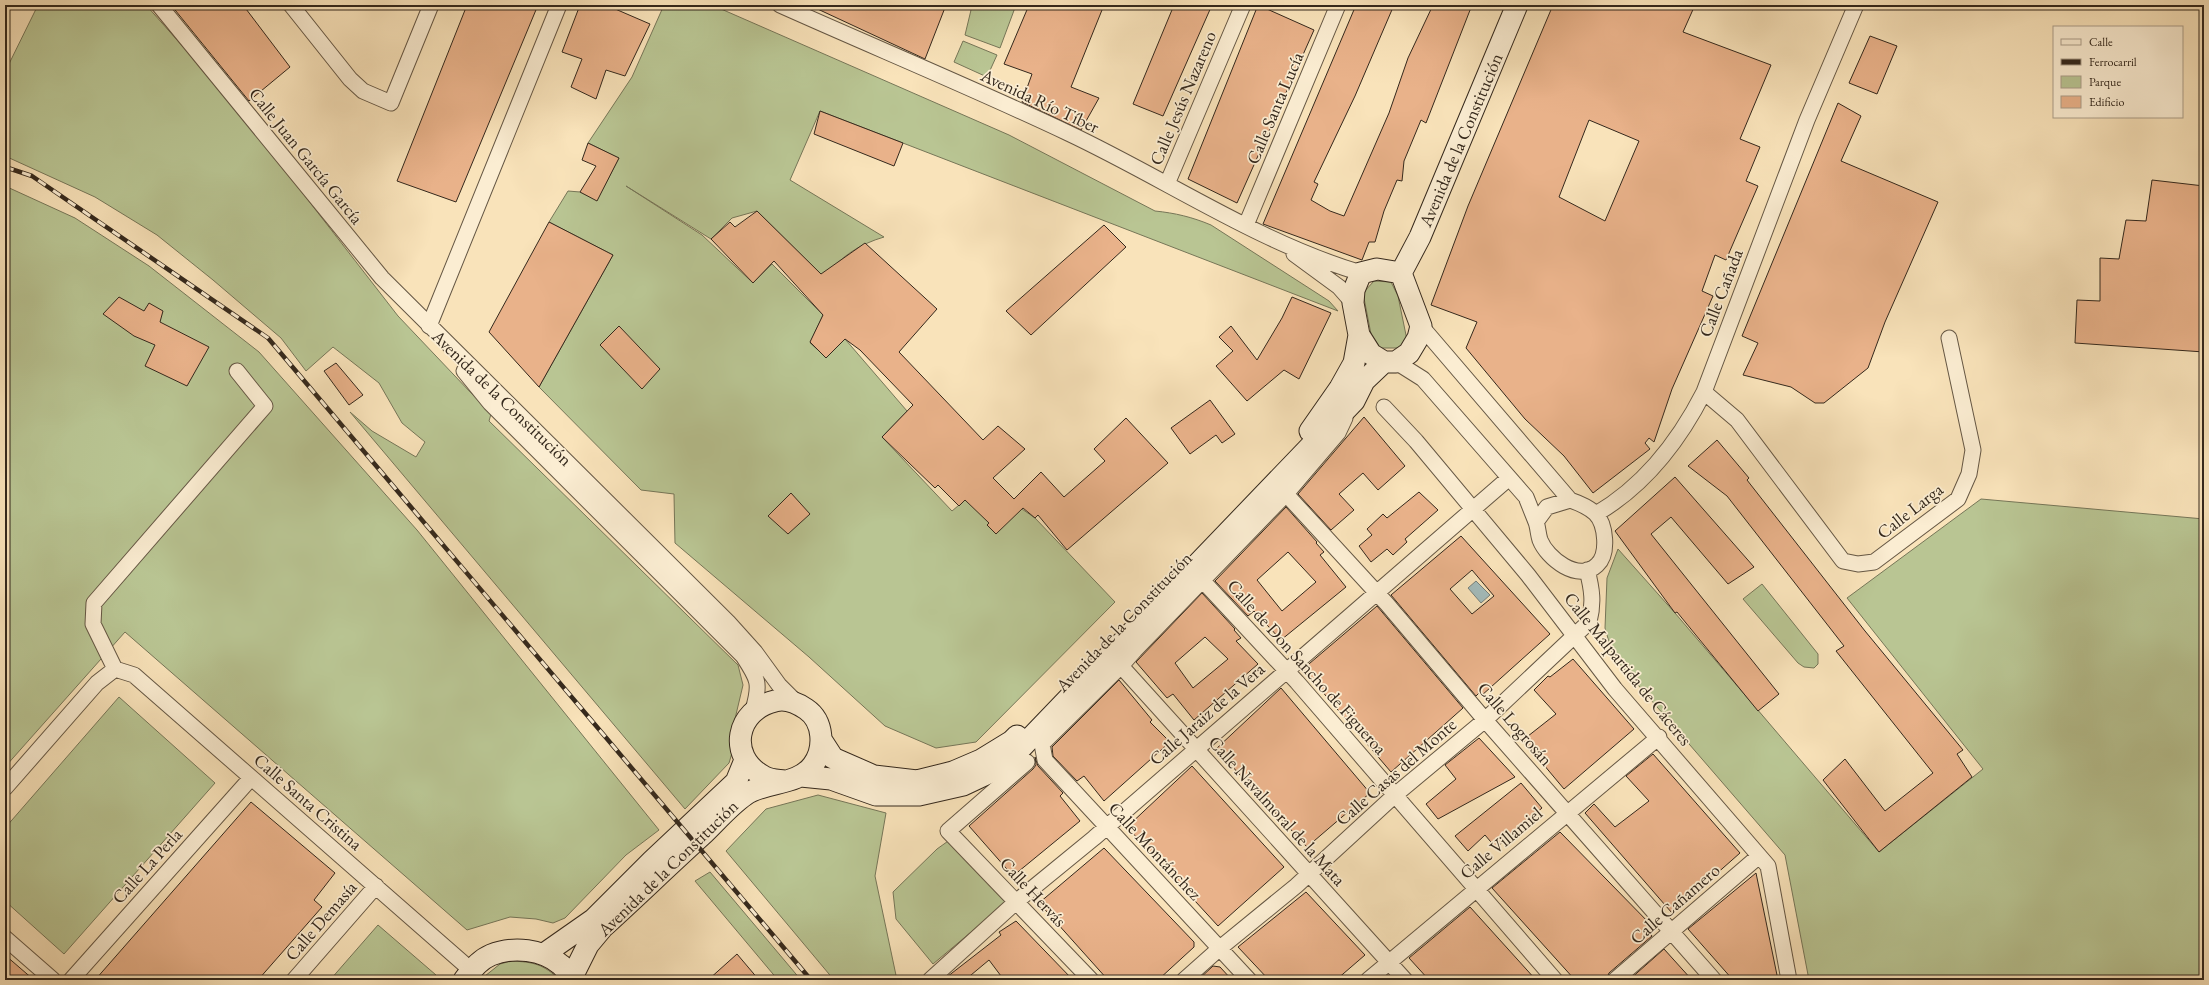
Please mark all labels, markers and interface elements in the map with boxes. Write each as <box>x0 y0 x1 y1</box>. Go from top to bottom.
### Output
legend <box>2053 26 2183 118</box>
street label: Calle Jesús Nazareno <box>1144 27 1221 168</box>
text: Calle <box>2089 34 2113 50</box>
street label: Calle Santa Lucía <box>1241 48 1309 167</box>
street label: Avenida de la Constitución <box>1413 49 1508 231</box>
text: Ferrocarril <box>2089 54 2137 70</box>
street label: Avenida Río Tíber <box>976 63 1103 138</box>
text: Parque <box>2089 74 2121 90</box>
street label: Calle Juan García García <box>244 83 369 229</box>
text: Edificio <box>2089 94 2125 110</box>
street label: Calle Cañada <box>1693 245 1748 340</box>
street label: Avenida de la Constitución <box>427 324 578 471</box>
street label: Calle Larga <box>1872 477 1948 544</box>
street label: Avenida de la Constitución <box>1050 546 1197 697</box>
street label: Calle de Don Sancho de Figueroa <box>1222 574 1393 760</box>
street label: Calle Malpartida de Cáceres <box>1559 587 1698 750</box>
street label: Calle Jaraiz de la Vera <box>1144 657 1270 770</box>
street label: Calle Logrosán <box>1473 677 1558 771</box>
street label: Calle Casas del Monte <box>1331 713 1461 830</box>
street label: Calle Navalmoral de la Mata <box>1204 731 1351 891</box>
street label: Calle Santa Cristina <box>249 748 368 856</box>
street label: Avenida de la Constitución <box>592 794 743 941</box>
street label: Calle Montánchez <box>1104 797 1207 905</box>
street label: Calle Villamiel <box>1455 801 1547 884</box>
street label: Calle La Perla <box>107 822 187 908</box>
street label: Calle Hervás <box>995 852 1072 932</box>
street label: Calle Cañamero <box>1625 858 1724 949</box>
street label: Calle Demasía <box>280 875 362 965</box>

